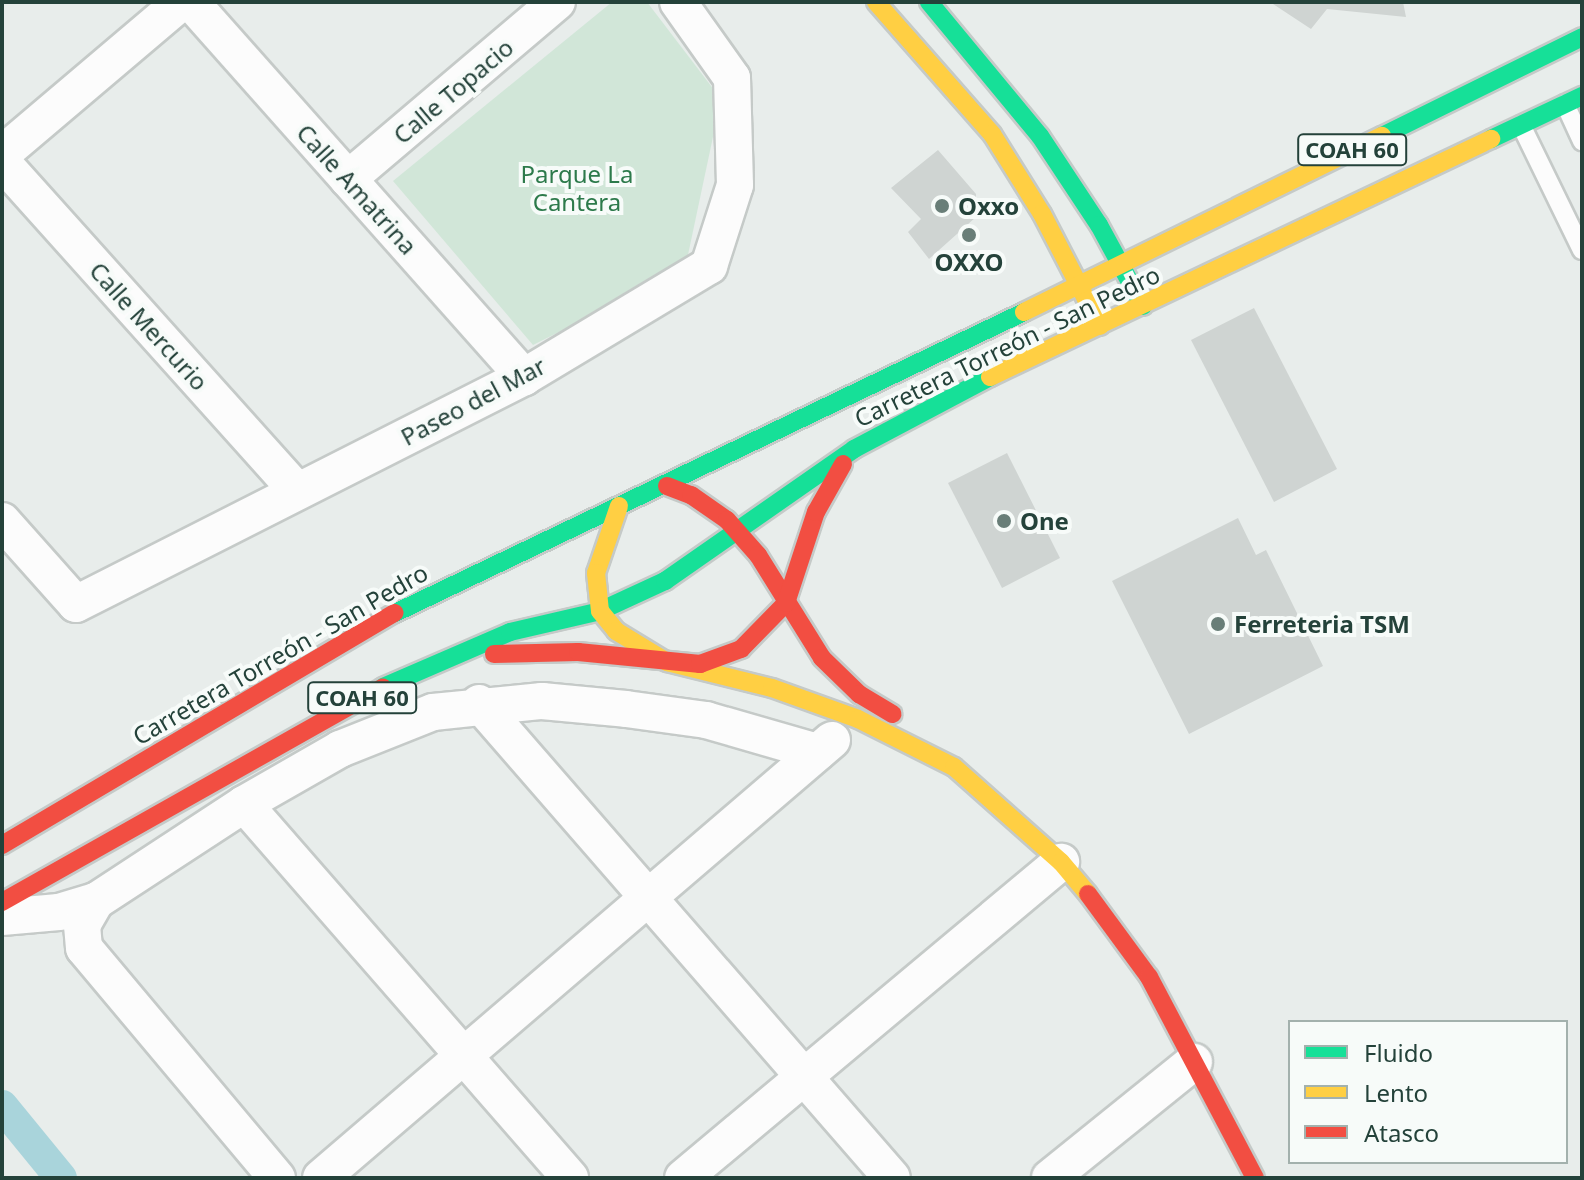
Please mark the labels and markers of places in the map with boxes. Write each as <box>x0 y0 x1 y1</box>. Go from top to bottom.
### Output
place label: Oxxo <box>958 192 1019 220</box>
marker: Oxxo <box>933 197 951 215</box>
marker: OXXO <box>960 226 978 244</box>
place label: OXXO <box>934 248 1004 276</box>
place label: One <box>1020 507 1069 535</box>
marker: One <box>995 512 1013 530</box>
place label: Ferreteria TSM <box>1234 610 1410 638</box>
marker: Ferreteria TSM <box>1209 615 1227 633</box>

